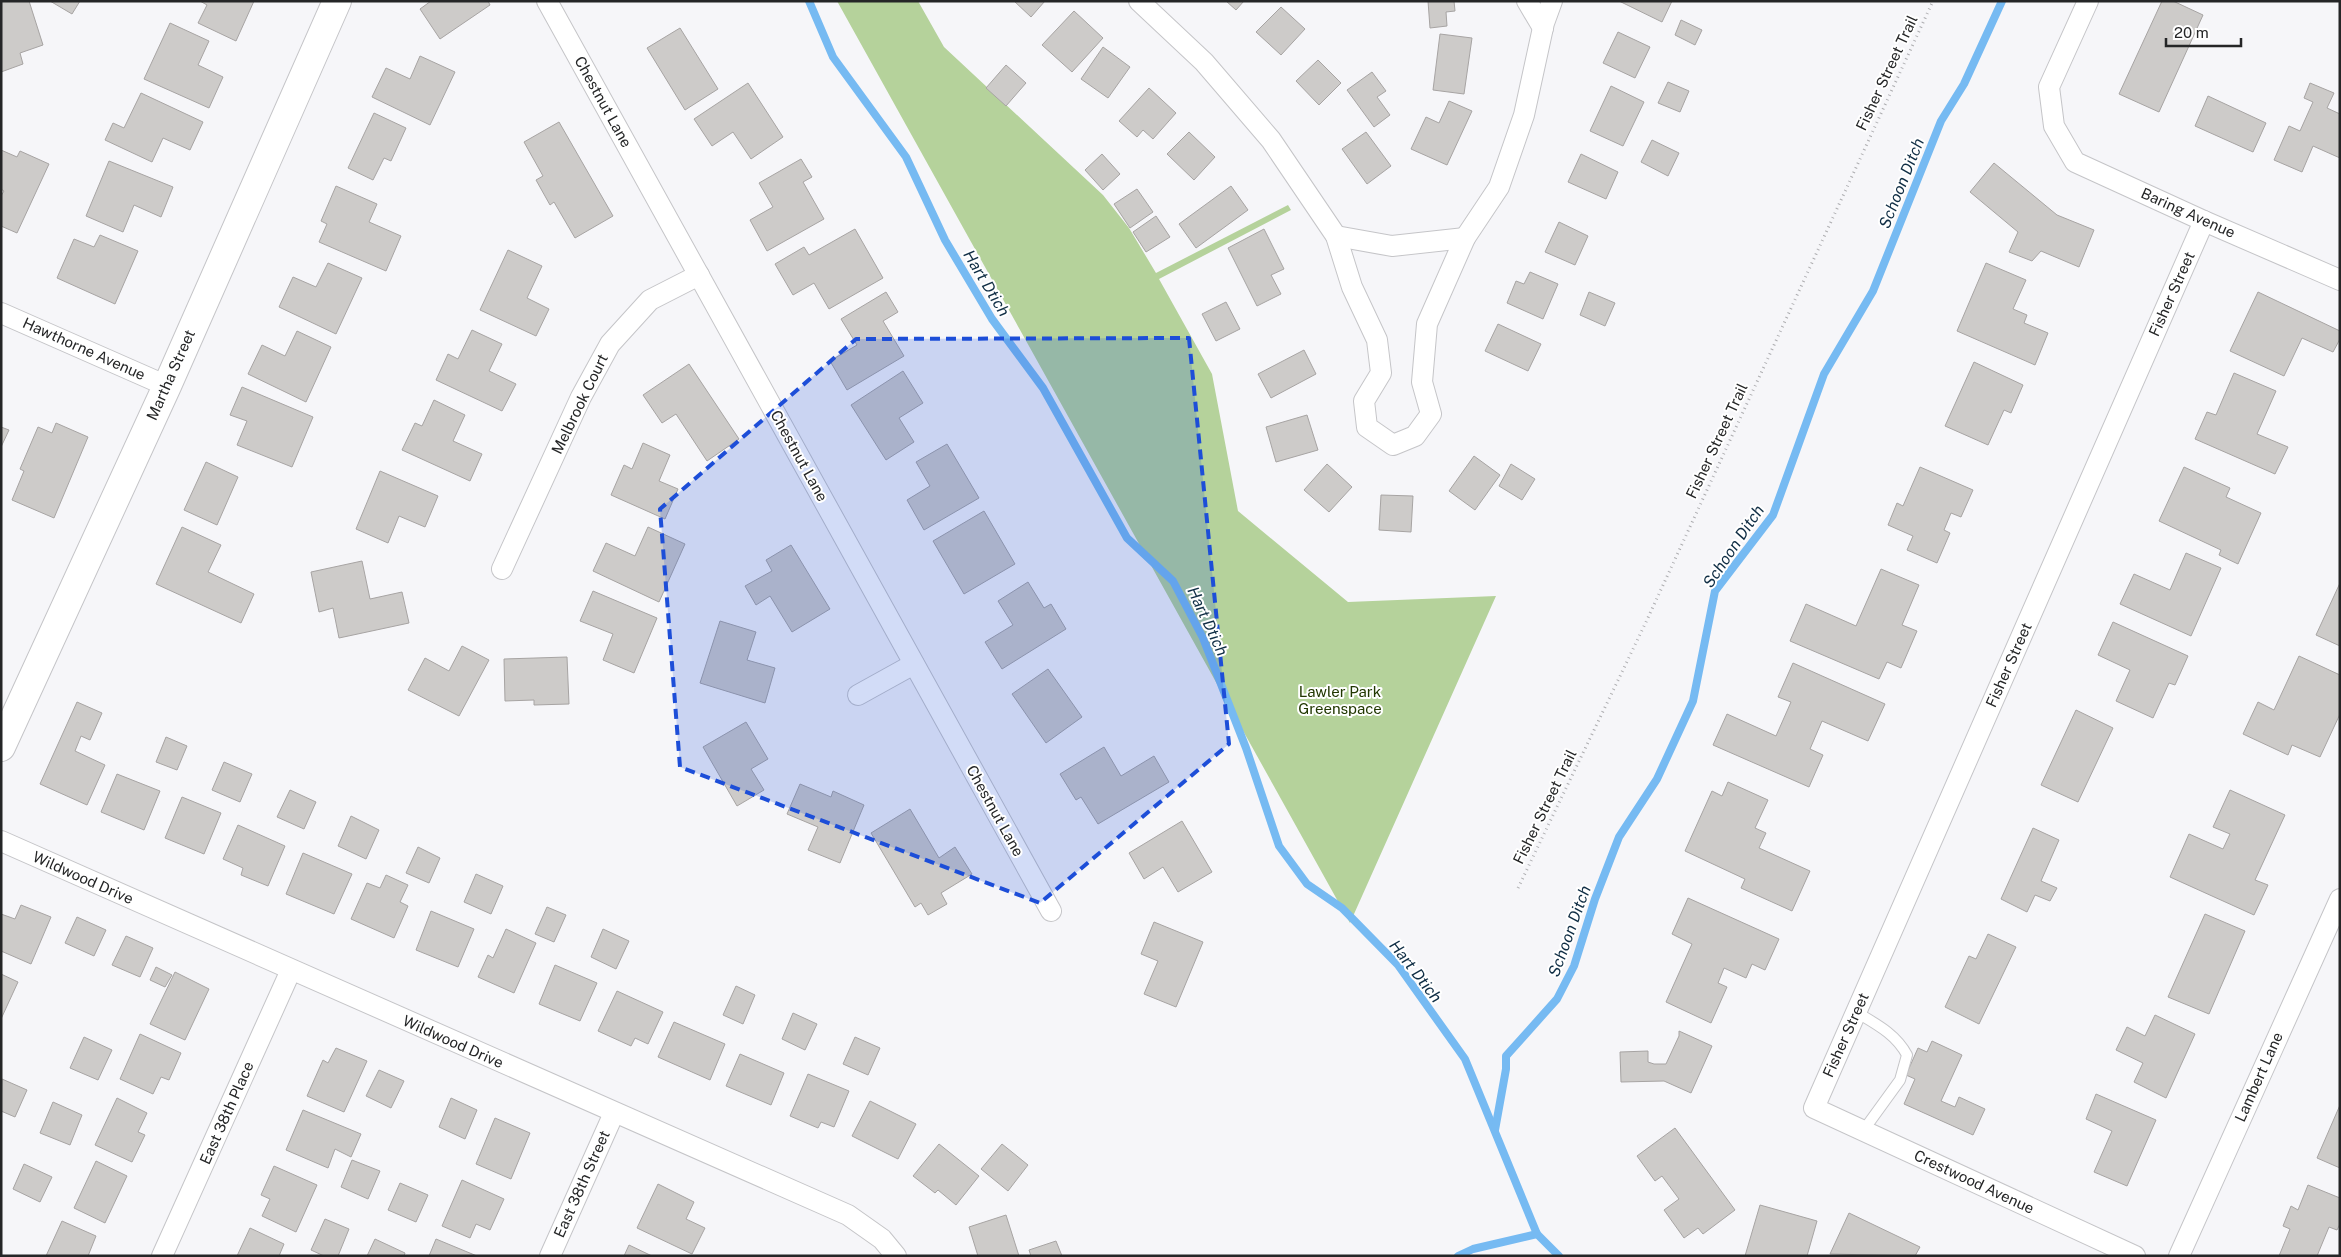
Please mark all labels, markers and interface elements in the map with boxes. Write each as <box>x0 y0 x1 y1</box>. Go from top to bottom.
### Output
street label: Fisher Street Trail <box>1852 13 1921 133</box>
scale bar <box>2166 15 2241 47</box>
text: 20 m <box>2174 24 2209 41</box>
street label: Chestnut Lane <box>571 53 635 150</box>
water label: Schoon Ditch <box>1875 135 1928 231</box>
street label: Baring Avenue <box>2139 184 2238 241</box>
water label: Hart Dtich <box>959 247 1014 320</box>
street label: Fisher Street <box>2145 249 2198 339</box>
street label: Hawthorne Avenue <box>20 314 148 383</box>
street label: Martha Street <box>143 327 198 423</box>
street label: Melbrook Court <box>548 351 611 456</box>
street label: Fisher Street Trail <box>1682 381 1751 501</box>
street label: Chestnut Lane <box>767 407 831 504</box>
water label: Schoon Ditch <box>1699 501 1768 591</box>
water label: Hart Dtich <box>1183 584 1232 659</box>
street label: Fisher Street <box>1982 620 2035 710</box>
park label: Lawler Park Greenspace <box>1298 683 1382 717</box>
street label: Fisher Street Trail <box>1510 747 1580 867</box>
street label: Chestnut Lane <box>963 762 1027 859</box>
street label: Wildwood Drive <box>30 848 136 907</box>
water label: Schoon Ditch <box>1544 883 1595 979</box>
water label: Hart Dtich <box>1385 936 1446 1006</box>
street label: Fisher Street <box>1819 990 1872 1080</box>
street label: Wildwood Drive <box>400 1012 506 1071</box>
street label: Lambert Lane <box>2231 1029 2286 1124</box>
street label: East 38th Place <box>196 1059 257 1167</box>
street label: East 38th Street <box>550 1128 613 1240</box>
street label: Crestwood Avenue <box>1912 1146 2037 1217</box>

